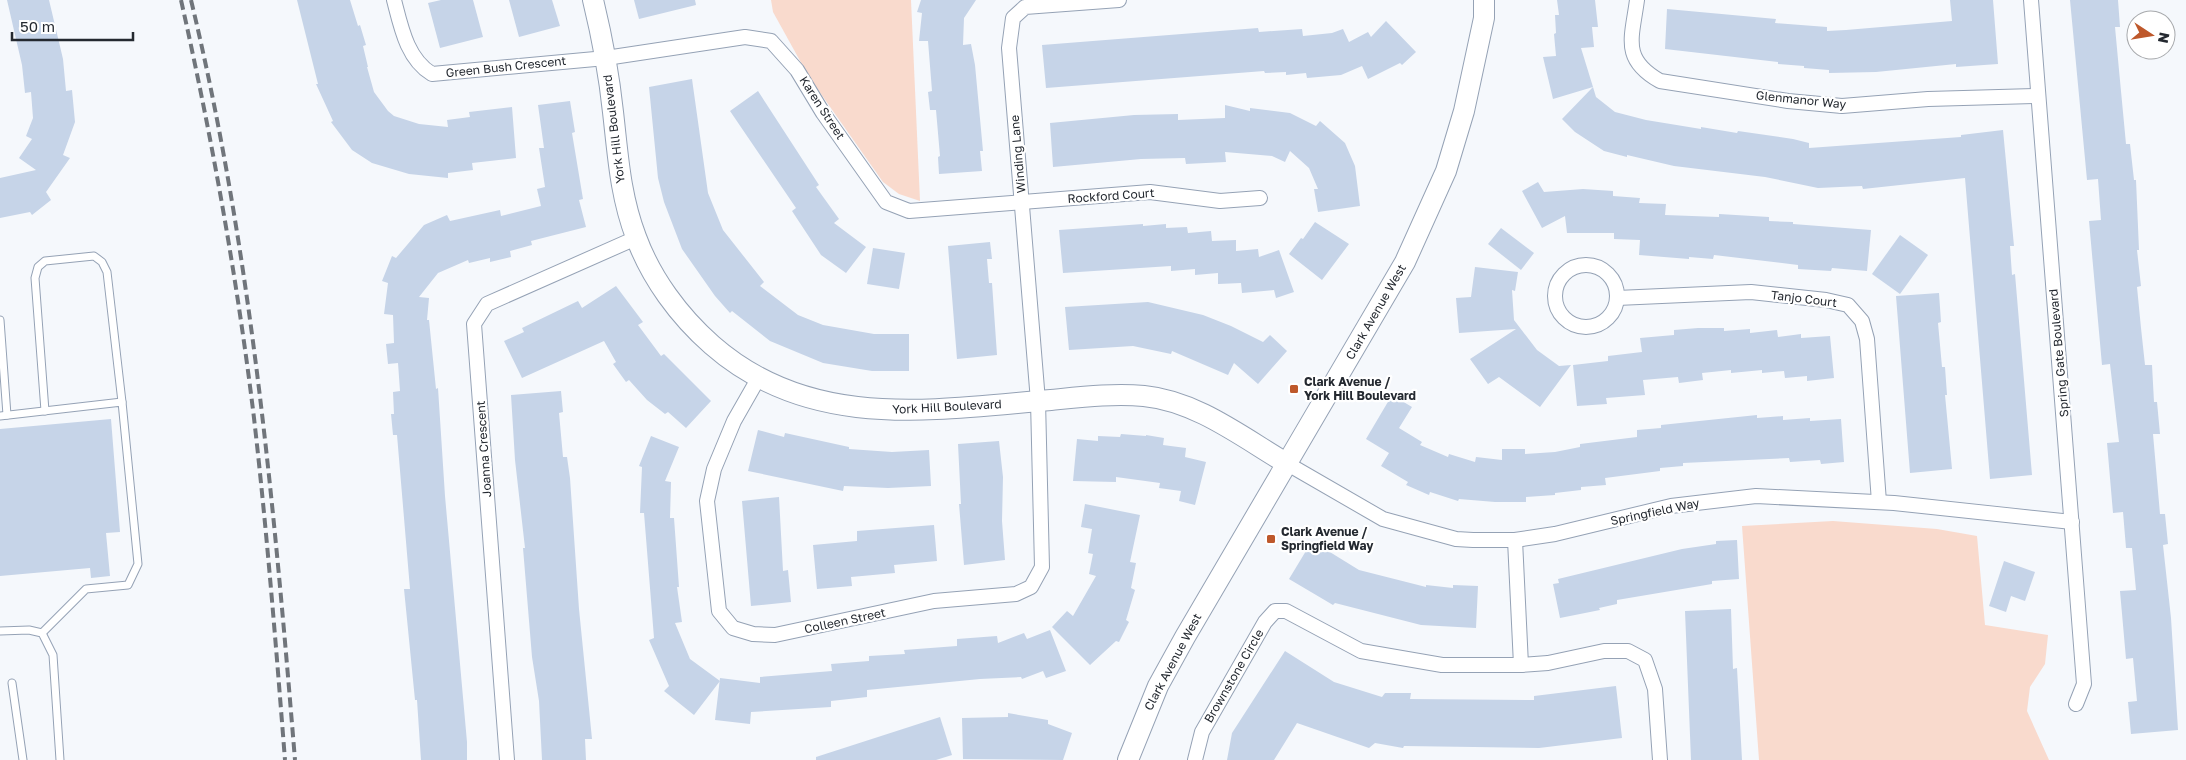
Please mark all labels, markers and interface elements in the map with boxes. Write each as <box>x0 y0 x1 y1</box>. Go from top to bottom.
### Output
scale bar <box>12 10 134 42</box>
north arrow <box>2126 10 2176 60</box>
text: 50 m <box>20 17 55 35</box>
text: N <box>2155 31 2174 45</box>
street label: Green Bush Crescent <box>445 53 567 80</box>
street label: Karen Street <box>796 73 849 142</box>
street label: York Hill Boulevard <box>599 74 628 184</box>
street label: Glenmanor Way <box>1755 87 1847 112</box>
street label: Winding Lane <box>1007 114 1028 194</box>
street label: Rockford Court <box>1067 185 1155 206</box>
street label: Clark Avenue West <box>1342 261 1409 362</box>
street label: Tanjo Court <box>1770 287 1838 310</box>
street label: Spring Gate Boulevard <box>2045 288 2072 418</box>
place label: Clark Avenue / York Hill Boulevard <box>1304 374 1416 403</box>
marker: Clark Avenue / York Hill Boulevard <box>1288 383 1300 395</box>
street label: York Hill Boulevard <box>892 396 1002 417</box>
street label: Joanna Crescent <box>473 400 494 498</box>
street label: Springfield Way <box>1609 495 1701 528</box>
place label: Clark Avenue / Springfield Way <box>1281 524 1374 553</box>
marker: Clark Avenue / Springfield Way <box>1265 533 1277 545</box>
street label: Colleen Street <box>803 605 887 636</box>
street label: Clark Avenue West <box>1141 610 1205 713</box>
street label: Brownstone Circle <box>1201 626 1266 725</box>

